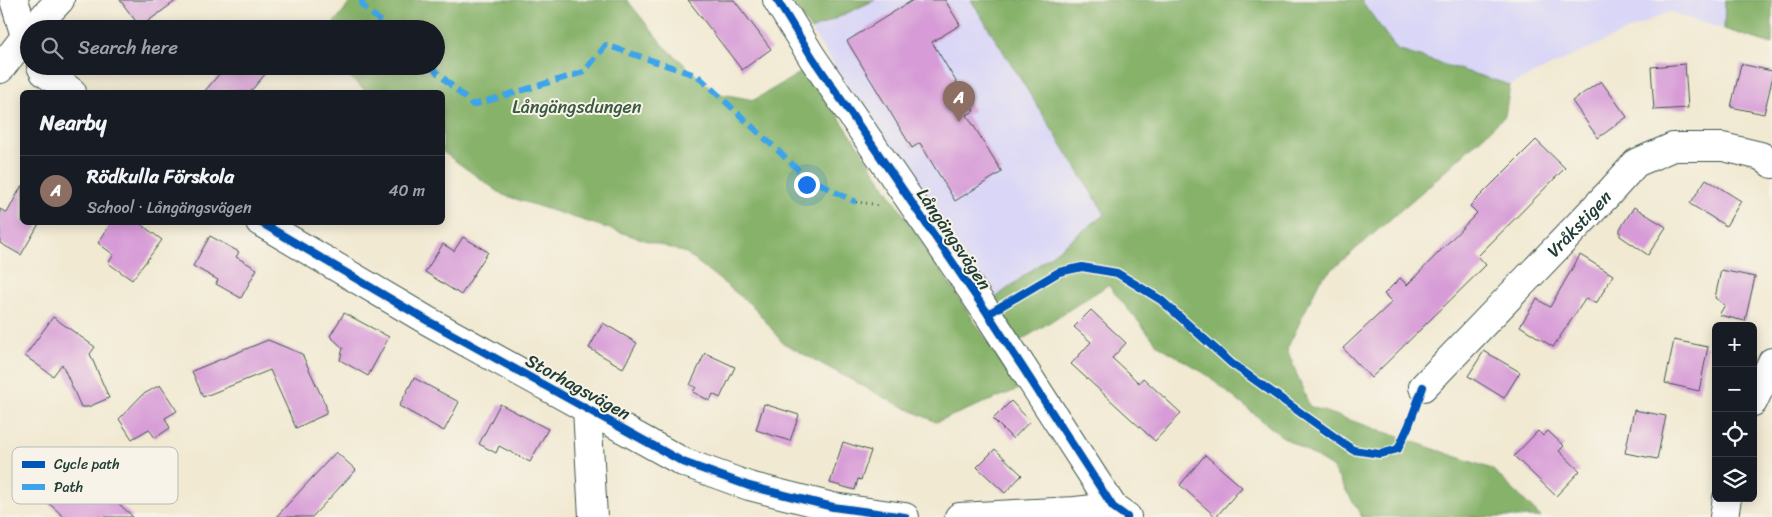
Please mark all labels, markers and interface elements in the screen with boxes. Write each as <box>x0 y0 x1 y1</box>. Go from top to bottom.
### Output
search box <box>20 20 445 75</box>
text: Search here <box>78 31 178 64</box>
icon: search <box>38 34 66 62</box>
pin: A <box>943 81 975 122</box>
park label: Långängsdungen <box>512 91 642 123</box>
text: Nearby <box>40 104 106 142</box>
text: Rödkulla Förskola <box>87 160 234 193</box>
your location <box>794 172 820 198</box>
text: A <box>51 176 61 205</box>
text: 40 m <box>388 176 425 205</box>
street label: Långängsvägen <box>908 181 1000 297</box>
street label: Vråkstigen <box>1539 182 1620 265</box>
text: School · Långängsvägen <box>87 193 252 222</box>
map controls <box>1712 322 1757 502</box>
button: + <box>1712 322 1757 367</box>
street label: Storhagsvägen <box>519 345 637 429</box>
button: − <box>1712 367 1757 412</box>
button: locate <box>1712 412 1757 457</box>
legend <box>12 447 178 504</box>
text: Cycle path <box>54 452 120 477</box>
button: layers <box>1712 457 1757 502</box>
text: Path <box>54 475 83 500</box>

